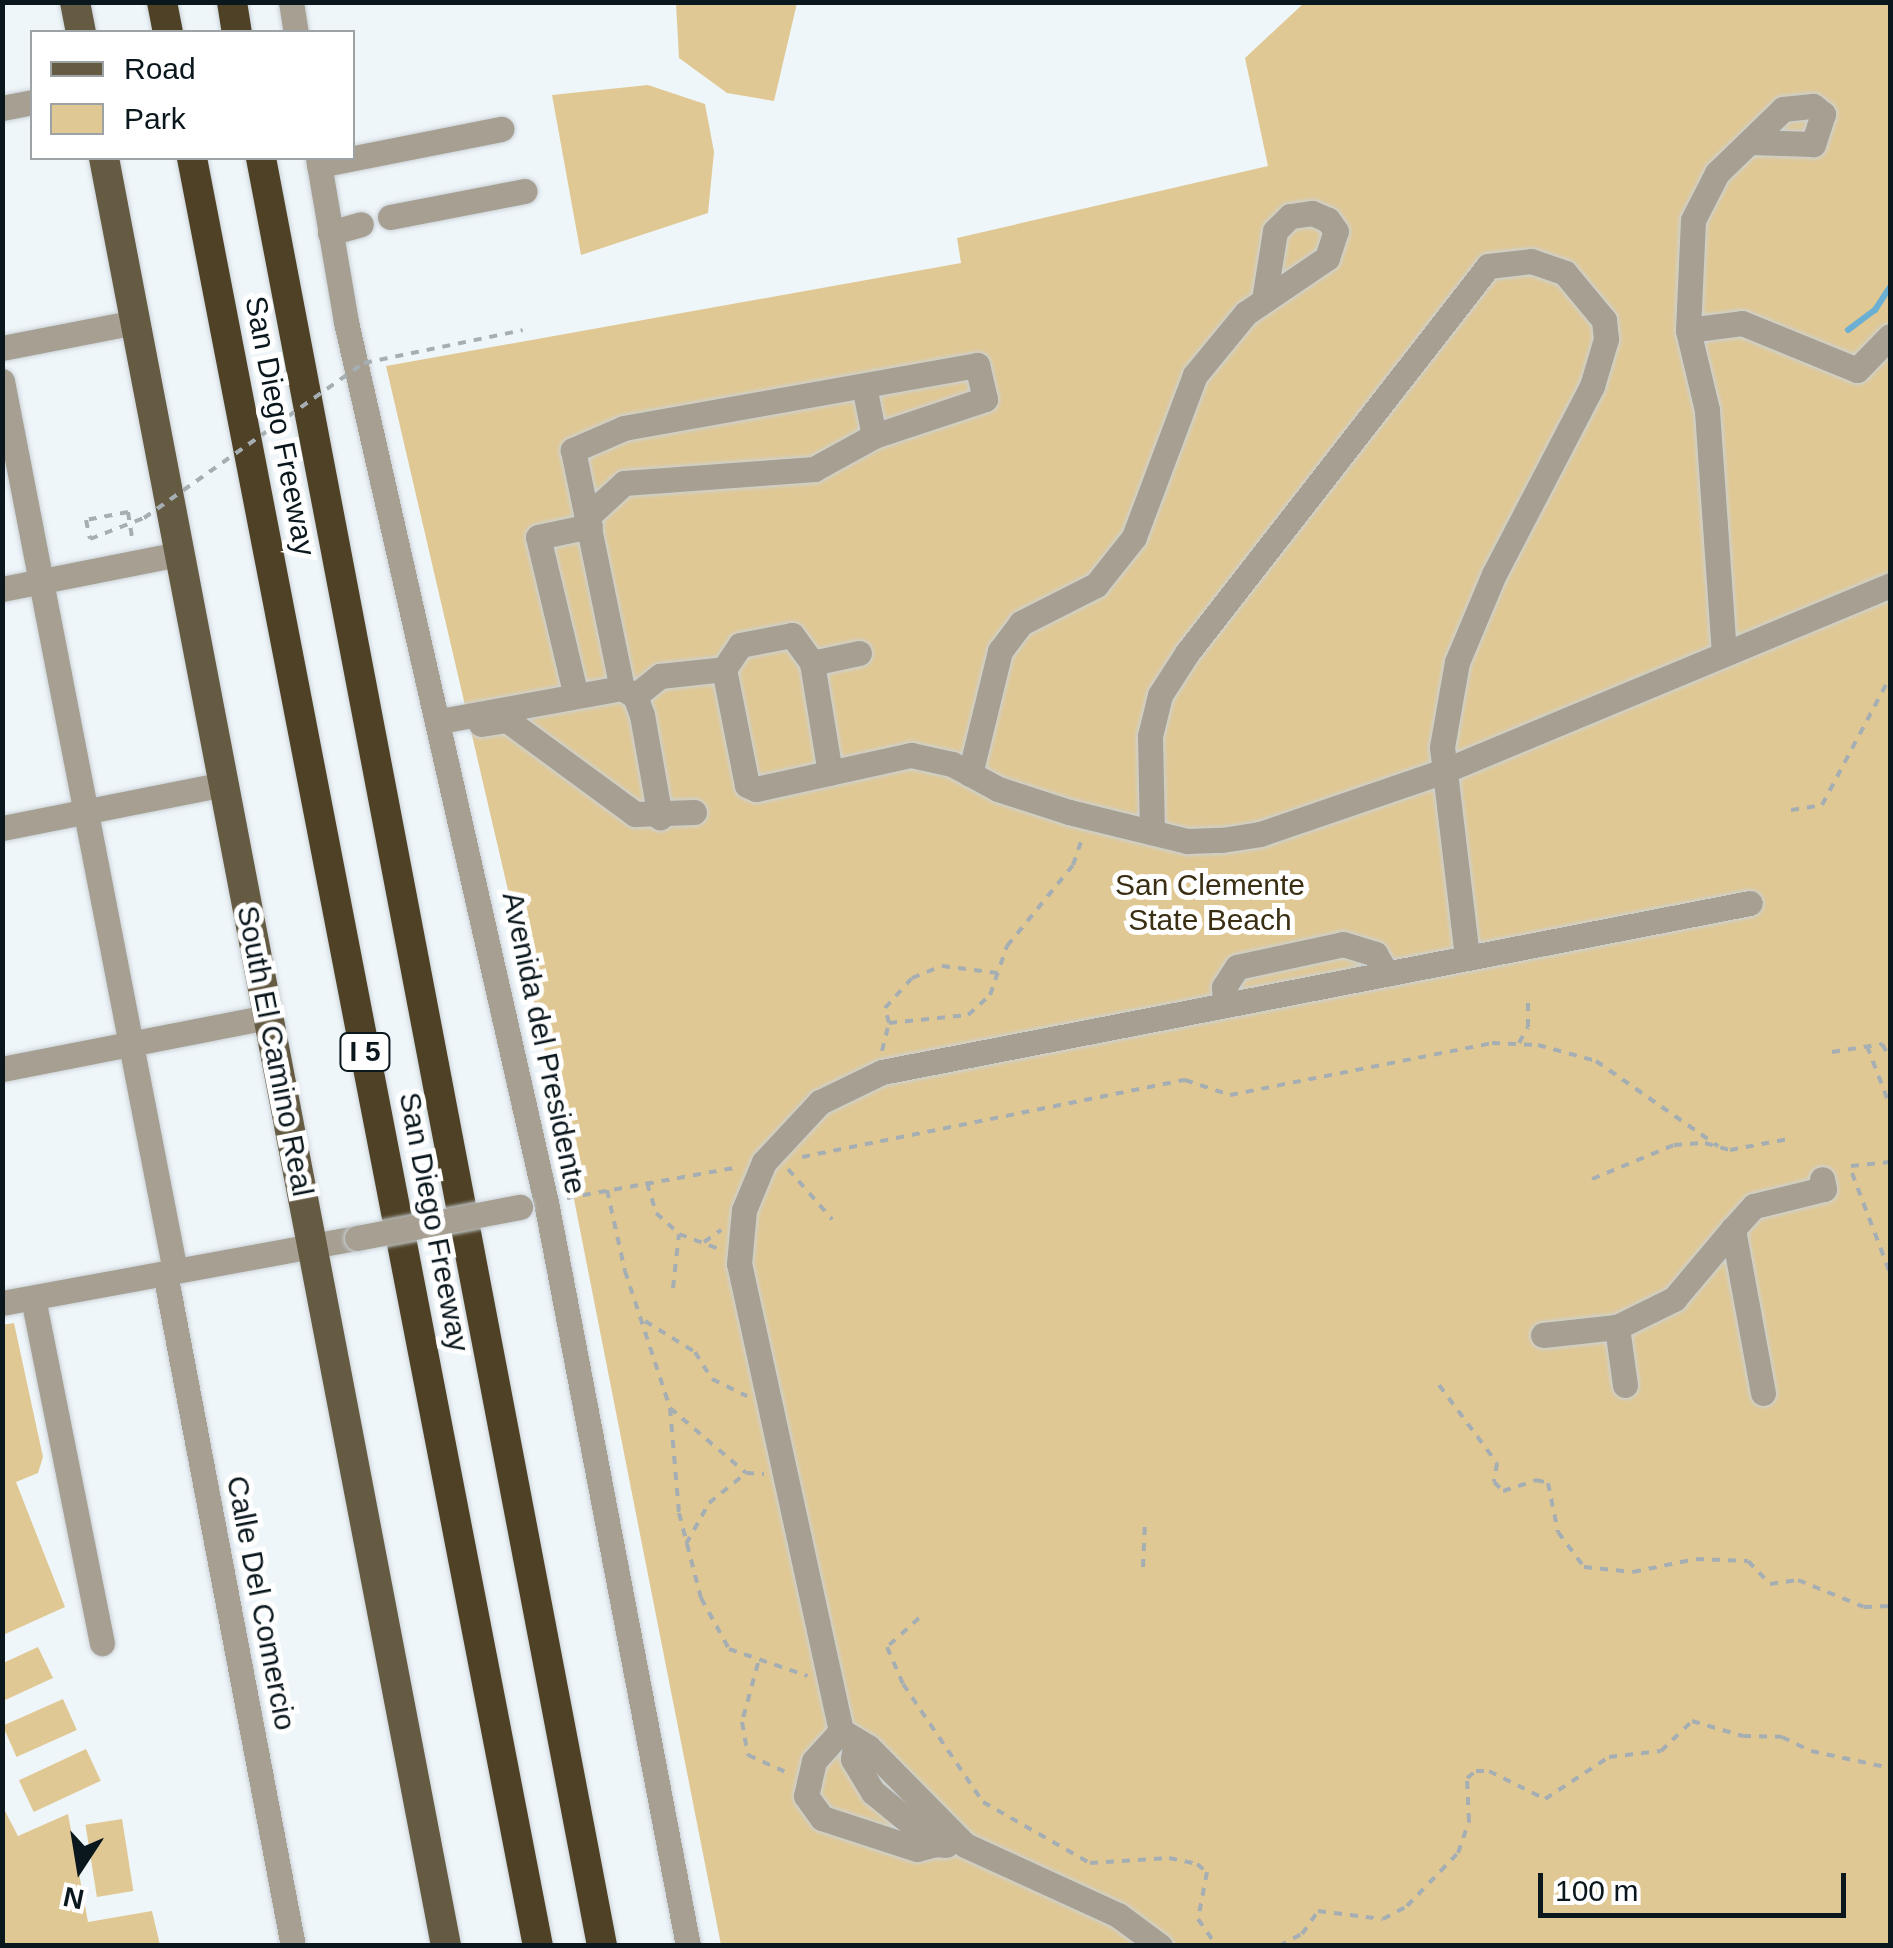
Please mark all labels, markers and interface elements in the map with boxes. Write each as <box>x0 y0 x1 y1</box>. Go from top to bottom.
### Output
legend <box>30 30 355 160</box>
text: Road <box>124 52 196 85</box>
text: Park <box>124 102 186 135</box>
street label: San Diego Freeway <box>237 293 323 559</box>
park label: San Clemente State Beach <box>1115 867 1305 938</box>
street label: Avenida del Presidente <box>494 889 594 1197</box>
street label: South El Camino Real <box>229 903 321 1199</box>
road number: I 5 <box>338 1029 392 1075</box>
street label: San Diego Freeway <box>391 1089 477 1355</box>
street label: Calle Del Comercio <box>219 1473 303 1733</box>
north arrow <box>30 1818 130 1918</box>
scale bar <box>1543 1853 1850 1915</box>
text: 100 m <box>1555 1874 1638 1907</box>
text: N <box>61 1881 87 1915</box>

